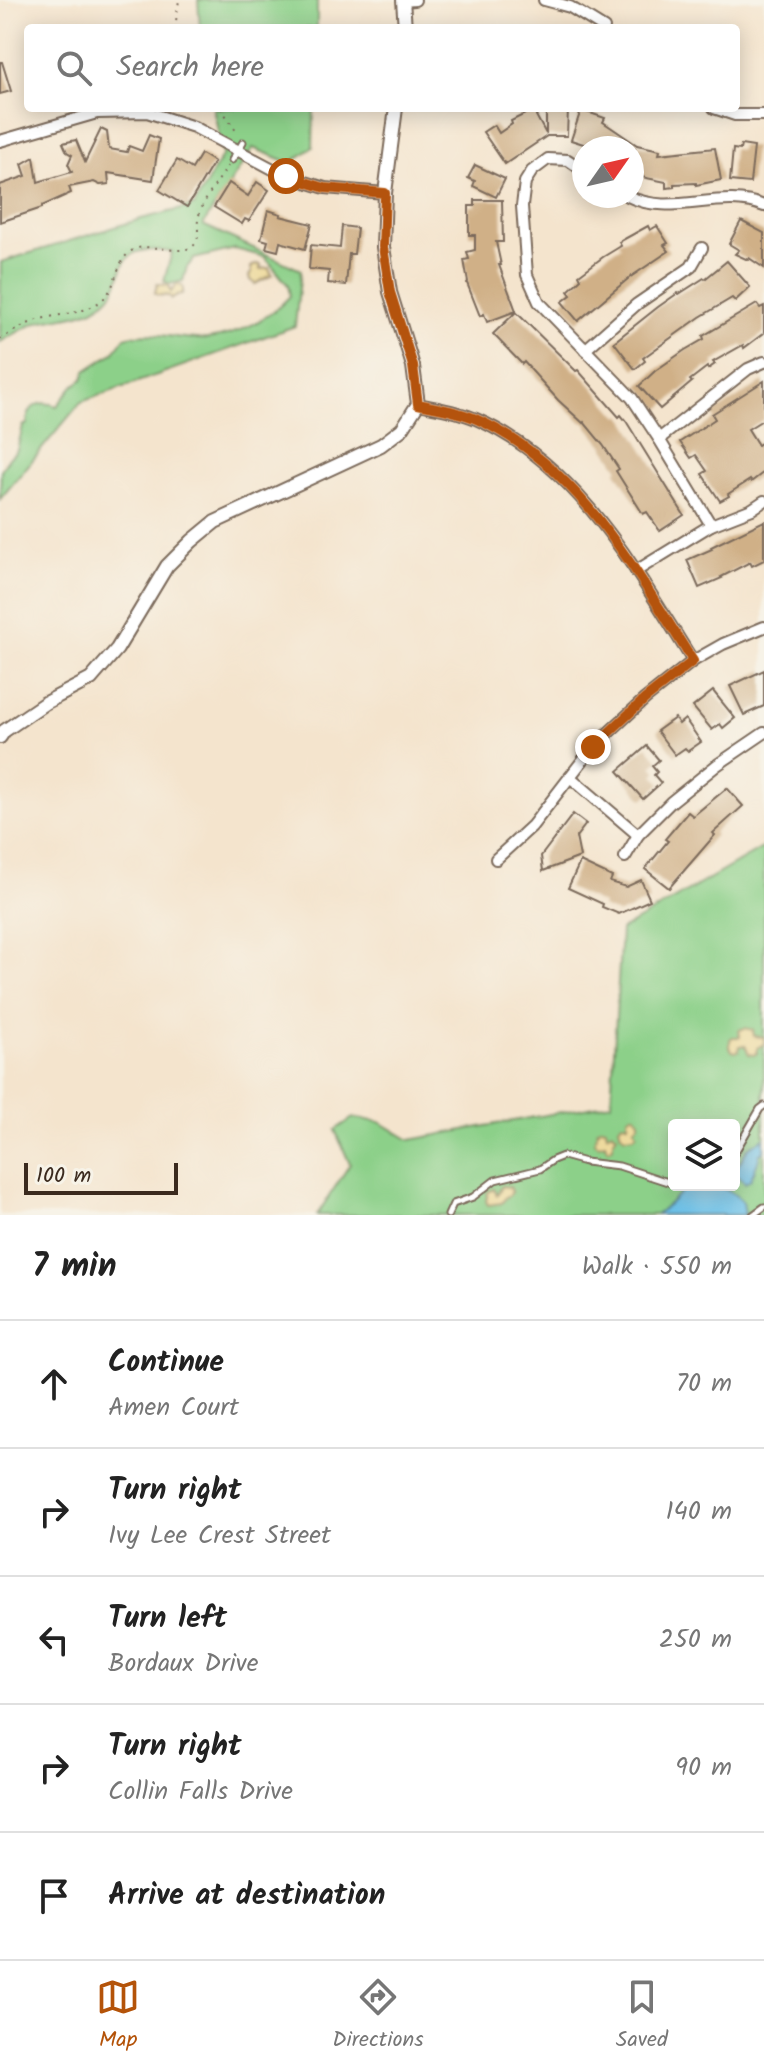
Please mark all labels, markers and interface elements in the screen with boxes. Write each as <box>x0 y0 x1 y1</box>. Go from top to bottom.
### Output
search box <box>24 24 740 112</box>
text: Search here <box>116 44 264 92</box>
icon: search <box>52 46 96 90</box>
north arrow <box>572 136 644 208</box>
route start <box>268 158 304 194</box>
route end <box>575 729 611 765</box>
map controls <box>668 1119 740 1191</box>
button: layers <box>668 1119 740 1191</box>
scale bar <box>24 1159 178 1195</box>
text: 100 m <box>36 1159 91 1194</box>
text: 7 min <box>32 1240 117 1294</box>
text: Walk · 550 m <box>582 1246 732 1288</box>
text: Continue <box>108 1339 224 1387</box>
icon: ahead <box>32 1362 76 1406</box>
text: 70 m <box>676 1363 732 1405</box>
text: Amen Court <box>108 1387 239 1429</box>
text: Turn right <box>108 1467 241 1515</box>
icon: right <box>32 1490 76 1534</box>
text: 140 m <box>665 1491 732 1533</box>
text: Ivy Lee Crest Street <box>108 1515 331 1557</box>
text: Turn left <box>108 1595 227 1643</box>
icon: left <box>32 1618 76 1662</box>
text: 250 m <box>659 1619 732 1661</box>
text: Bordaux Drive <box>108 1643 258 1685</box>
text: Turn right <box>108 1723 241 1771</box>
icon: right <box>32 1746 76 1790</box>
text: 90 m <box>675 1747 732 1789</box>
text: Collin Falls Drive <box>108 1771 293 1813</box>
text: Arrive at destination <box>108 1872 385 1920</box>
icon: arrive <box>32 1874 76 1918</box>
tab: Map <box>96 1975 140 2058</box>
tab: Directions <box>332 1975 424 2058</box>
tab: Saved <box>616 1975 668 2058</box>

